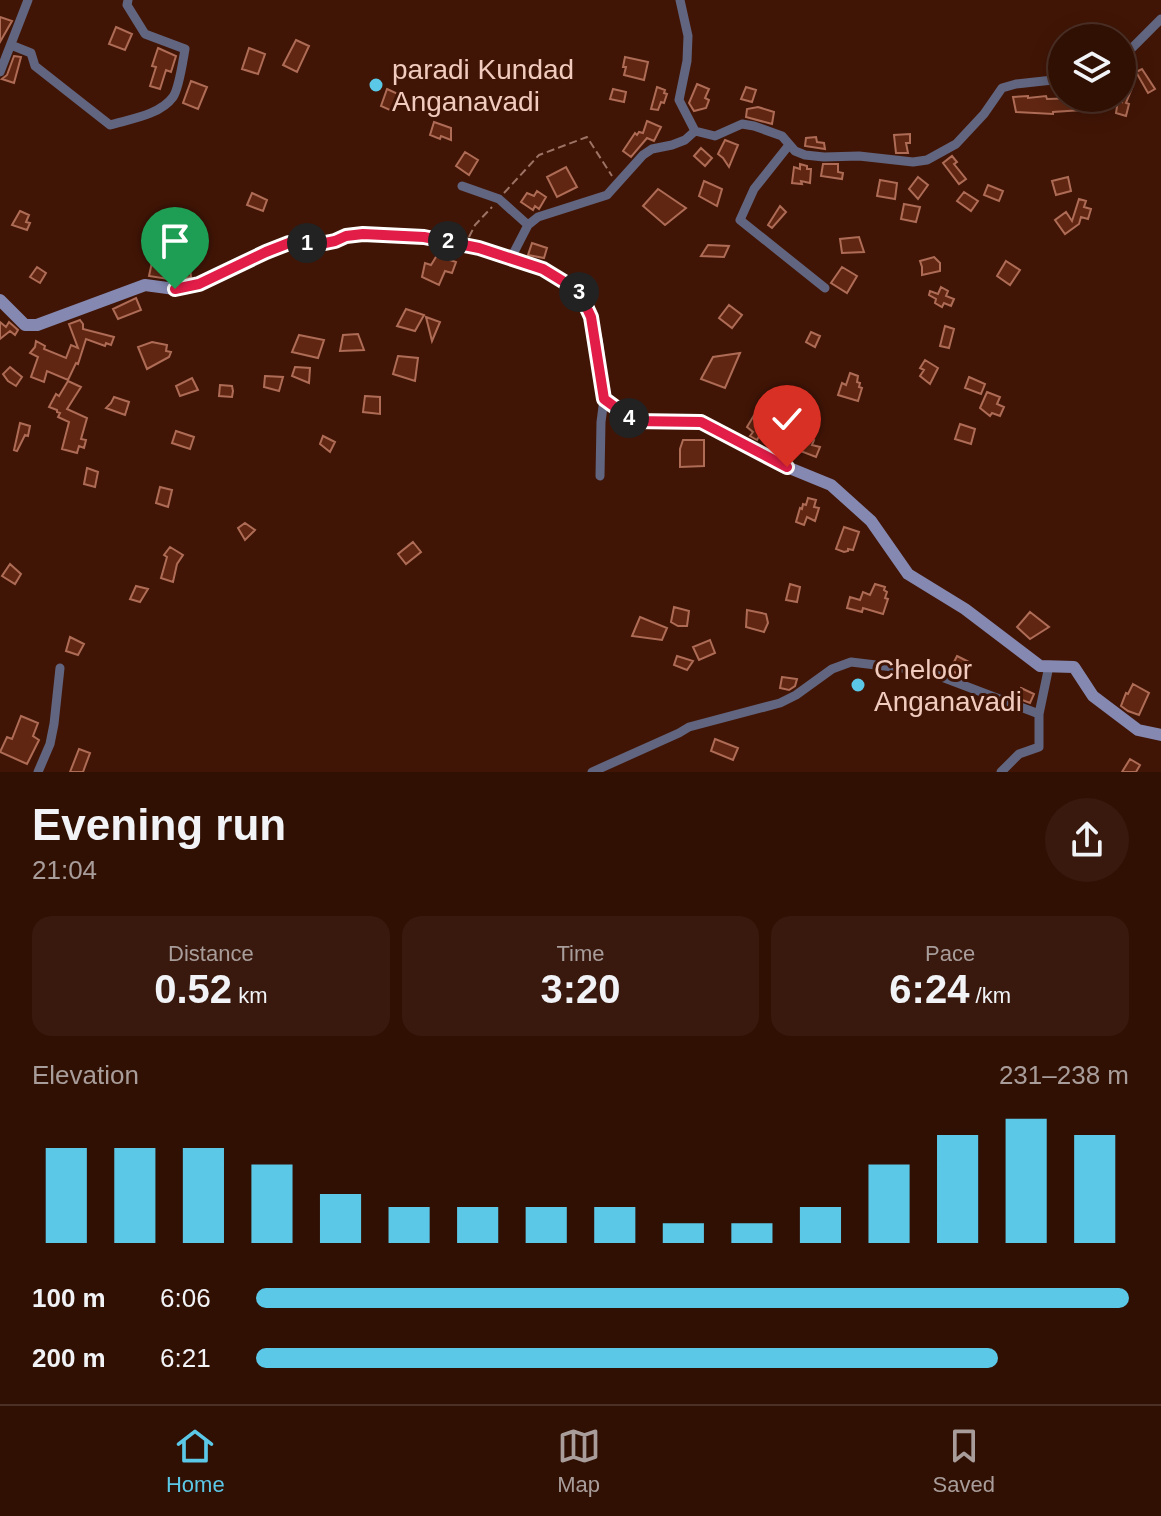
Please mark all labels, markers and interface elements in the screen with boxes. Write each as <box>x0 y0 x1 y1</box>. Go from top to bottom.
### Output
map controls <box>1048 24 1136 112</box>
button: layers <box>1048 24 1136 112</box>
place label: paradi Kundad Anganavadi <box>392 54 574 117</box>
marker: paradi Kundad Anganavadi <box>367 76 385 94</box>
pin <box>141 207 209 289</box>
icon: arrive <box>153 219 197 263</box>
pin: 2 <box>428 221 468 261</box>
pin: 1 <box>287 223 327 263</box>
text: 2 <box>442 228 454 253</box>
text: 1 <box>301 230 313 255</box>
pin: 3 <box>559 272 599 312</box>
text: 3 <box>573 279 585 304</box>
pin <box>753 385 821 467</box>
icon: check <box>765 397 809 441</box>
pin: 4 <box>609 398 649 438</box>
text: 4 <box>623 405 635 430</box>
place label: Cheloor Anganavadi <box>874 654 1022 717</box>
marker: Cheloor Anganavadi <box>849 676 867 694</box>
button: share <box>1045 798 1129 882</box>
text: Evening run <box>32 800 286 849</box>
text: 21:04 <box>32 855 97 885</box>
text: Distance <box>168 941 254 966</box>
text: Time <box>556 941 605 966</box>
text: Pace <box>925 941 975 966</box>
text: 0.52 <box>154 967 232 1011</box>
text: 3:20 <box>540 967 621 1011</box>
text: 6:24 <box>889 967 969 1011</box>
text: km <box>232 983 267 1008</box>
text: /km <box>969 983 1011 1008</box>
text: Elevation <box>32 1060 139 1090</box>
text: 231–238 m <box>999 1060 1129 1090</box>
text: 100 m <box>32 1283 106 1313</box>
text: 6:06 <box>160 1283 211 1313</box>
text: 200 m <box>32 1343 106 1373</box>
text: 6:21 <box>160 1343 211 1373</box>
tab: Home <box>166 1424 225 1498</box>
tab: Map <box>557 1424 601 1498</box>
tab: Saved <box>933 1424 995 1498</box>

